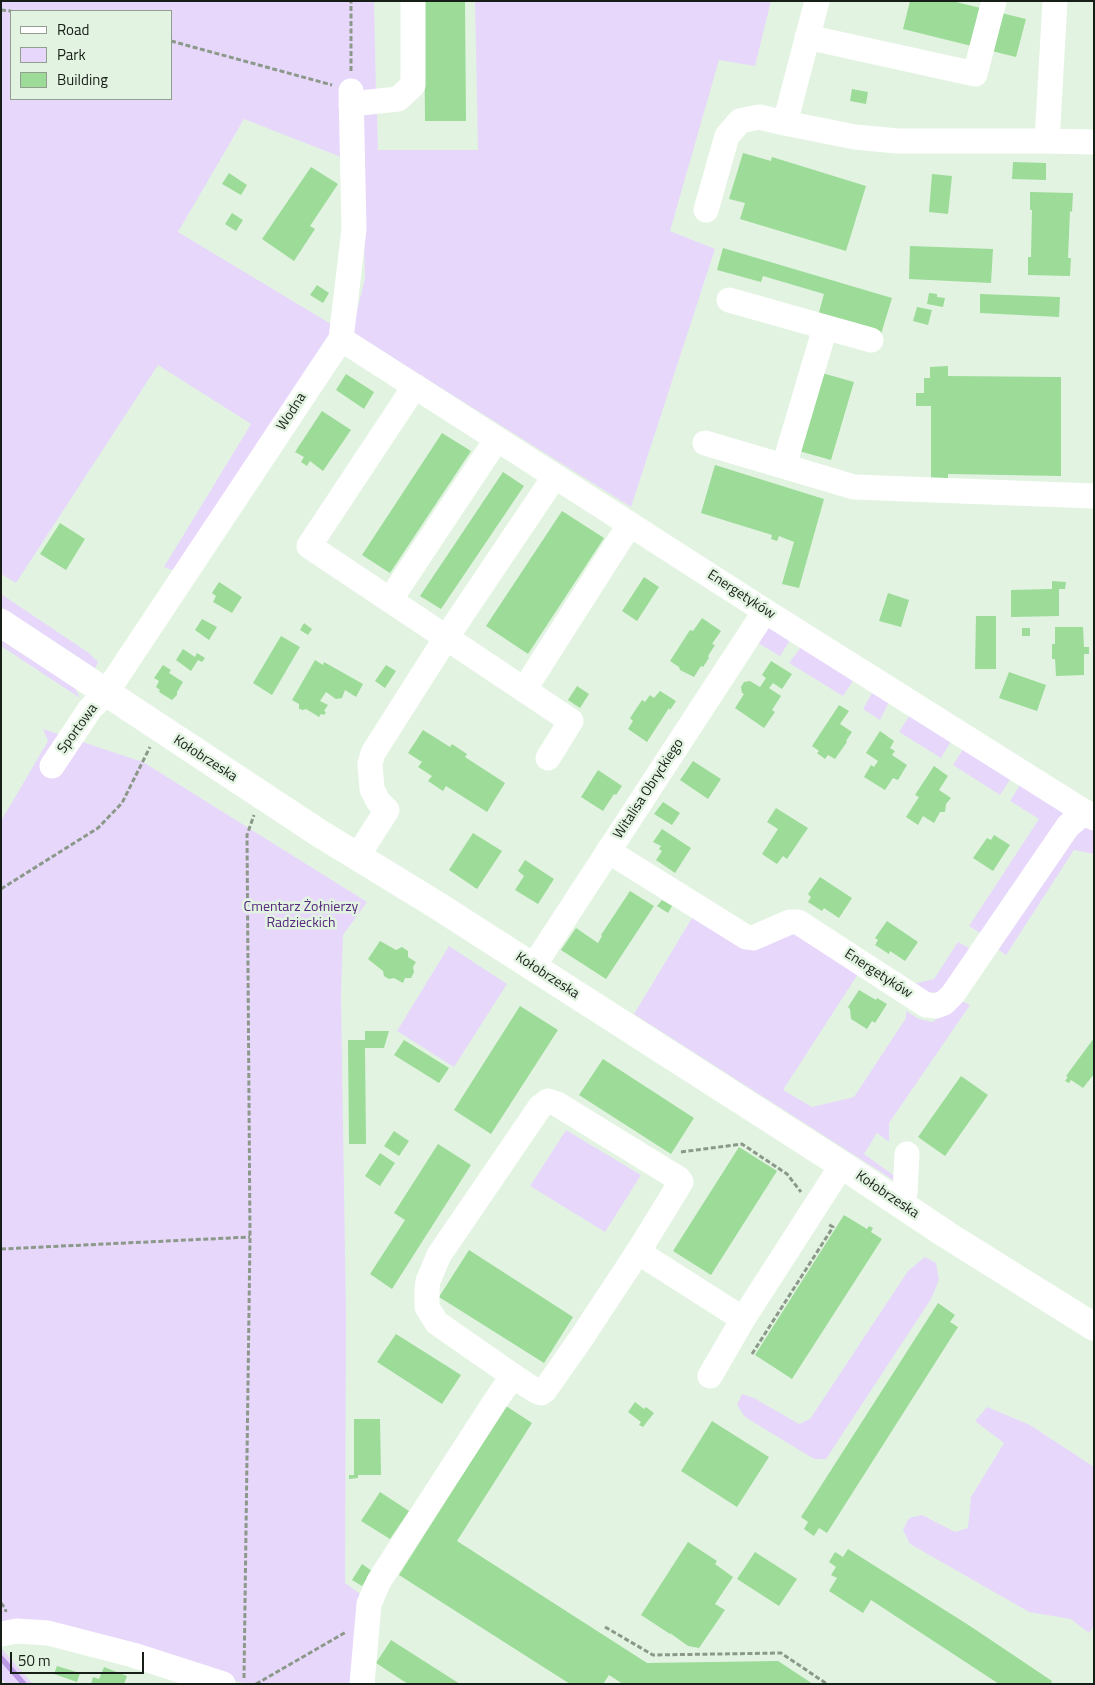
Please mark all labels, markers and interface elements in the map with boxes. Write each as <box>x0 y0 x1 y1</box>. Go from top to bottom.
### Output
legend <box>10 10 172 100</box>
text: Road <box>57 18 89 41</box>
text: Park <box>57 43 86 66</box>
text: Building <box>57 68 108 91</box>
street label: Wodna <box>274 390 310 434</box>
street label: Energetyków <box>704 567 778 623</box>
street label: Sportowa <box>54 701 102 757</box>
street label: Kołobrzeska <box>170 732 240 786</box>
street label: Witalisa Obryckiego <box>610 736 688 842</box>
park label: Cmentarz Żołnierzy Radzieckich <box>244 900 358 932</box>
street label: Energetyków <box>841 946 915 1002</box>
street label: Kołobrzeska <box>512 949 582 1003</box>
street label: Kołobrzeska <box>852 1168 922 1222</box>
scale bar <box>12 1642 146 1674</box>
text: 50 m <box>18 1649 51 1672</box>

